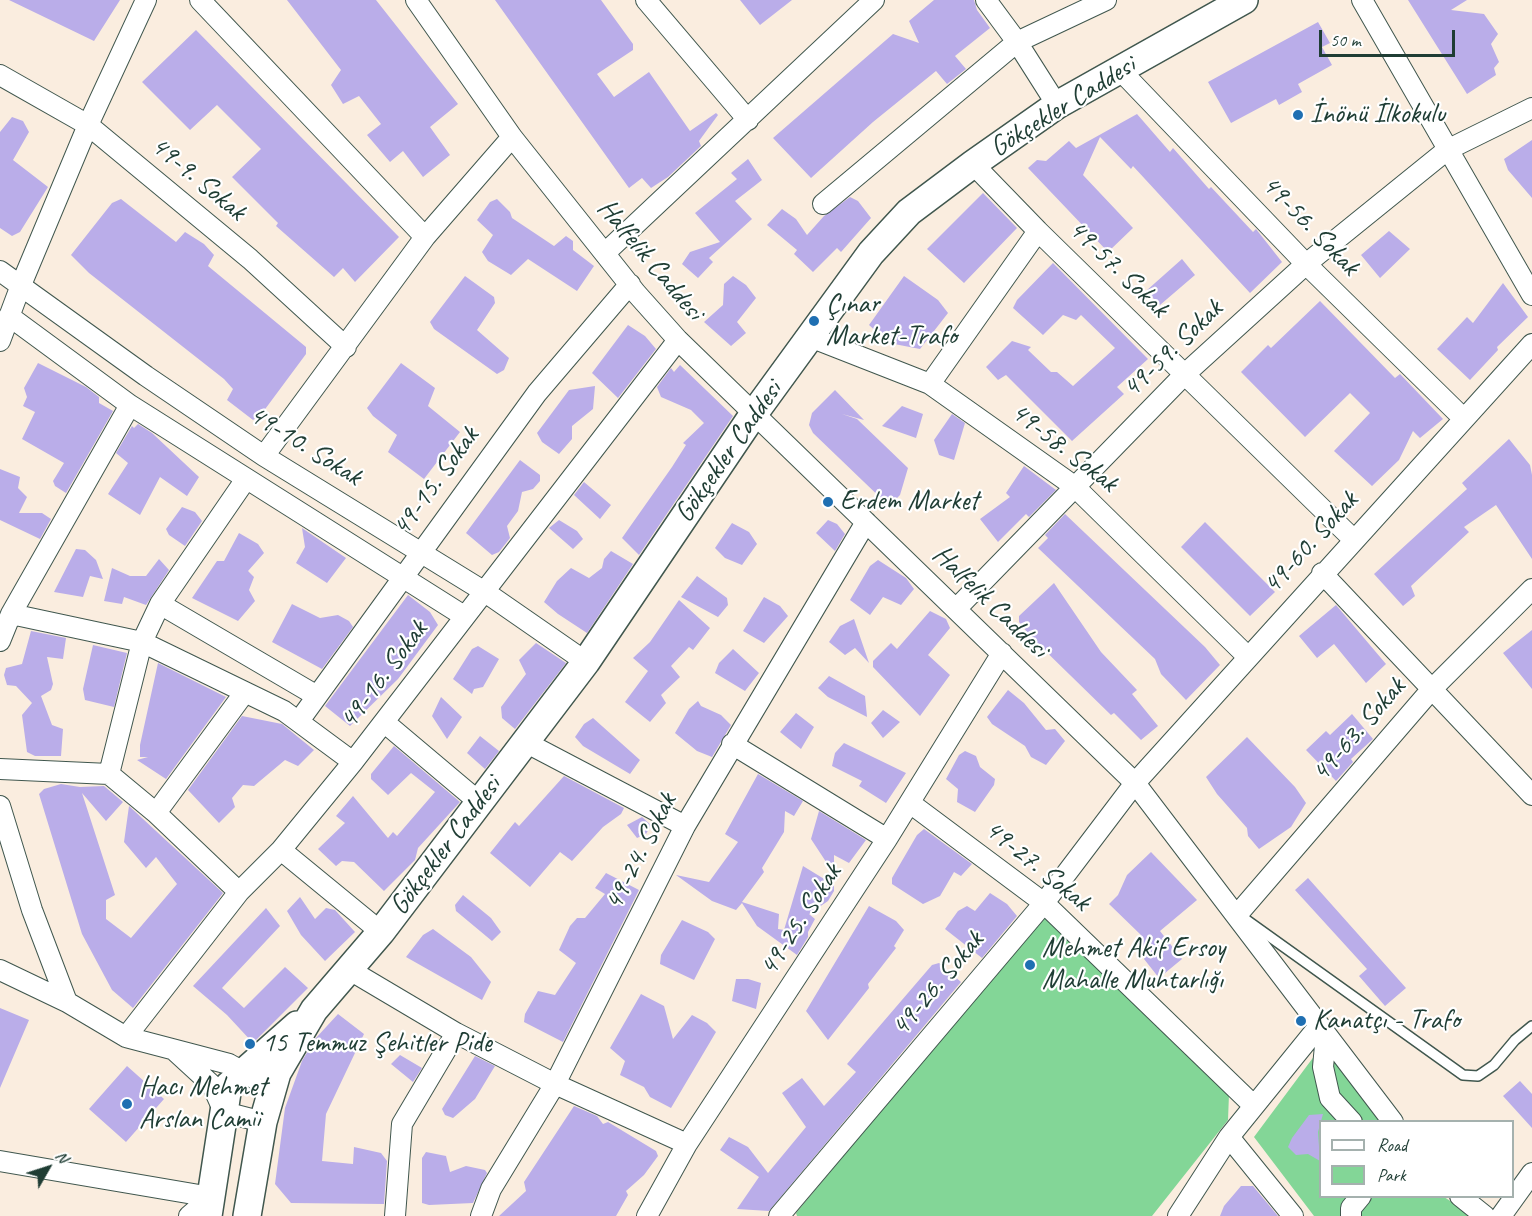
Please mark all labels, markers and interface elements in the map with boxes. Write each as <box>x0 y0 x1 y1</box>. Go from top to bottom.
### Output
scale bar <box>1322 18 1458 56</box>
text: 50 m <box>1330 29 1361 51</box>
street label: Gökçekler Caddesi <box>984 49 1142 165</box>
place label: İnönü İlkokulu <box>1310 98 1445 132</box>
marker: İnönü İlkokulu <box>1291 108 1305 122</box>
street label: 49-9. Sokak <box>143 129 253 229</box>
street label: 49-56. Sokak <box>1254 169 1366 283</box>
street label: Halfelik Caddesi <box>589 192 711 328</box>
street label: 49-57. Sokak <box>1061 213 1175 325</box>
place label: Çınar Market-Trafo <box>826 288 957 354</box>
street label: 49-59. Sokak <box>1116 293 1230 405</box>
marker: Çınar Market-Trafo <box>807 314 821 328</box>
street label: Gökçekler Caddesi <box>668 375 790 529</box>
street label: 49-58. Sokak <box>1004 396 1124 500</box>
street label: 49-10. Sokak <box>242 398 368 494</box>
street label: 49-15. Sokak <box>385 421 487 543</box>
place label: Erdem Market <box>840 485 979 519</box>
street label: 49-60. Sokak <box>1256 485 1366 601</box>
marker: Erdem Market <box>821 495 835 509</box>
street label: Halfelik Caddesi <box>925 538 1055 666</box>
street label: 49-16. Sokak <box>332 614 436 736</box>
street label: 49-63. Sokak <box>1305 671 1413 789</box>
street label: Gökçekler Caddesi <box>383 770 509 922</box>
street label: 49-24. Sokak <box>597 788 685 916</box>
street label: 49-27. Sokak <box>977 813 1097 919</box>
street label: 49-25. Sokak <box>752 858 850 982</box>
street label: 49-26. Sokak <box>884 925 992 1043</box>
place label: Mehmet Akif Ersoy Mahalle Muhtarlığı <box>1042 932 1225 998</box>
marker: Mehmet Akif Ersoy Mahalle Muhtarlığı <box>1023 958 1037 972</box>
place label: Kanatçı - Trafo <box>1313 1004 1460 1038</box>
marker: Kanatçı - Trafo <box>1294 1014 1308 1028</box>
place label: 15 Temmuz Şehitler Pide <box>262 1027 492 1061</box>
marker: 15 Temmuz Şehitler Pide <box>243 1037 257 1051</box>
place label: Hacı Mehmet Arslan Camii <box>139 1071 267 1137</box>
marker: Hacı Mehmet Arslan Camii <box>120 1097 134 1111</box>
legend <box>1319 1120 1514 1198</box>
text: Road <box>1377 1134 1407 1156</box>
north arrow <box>18 1138 78 1198</box>
text: N <box>51 1147 73 1167</box>
text: Park <box>1377 1164 1406 1186</box>

